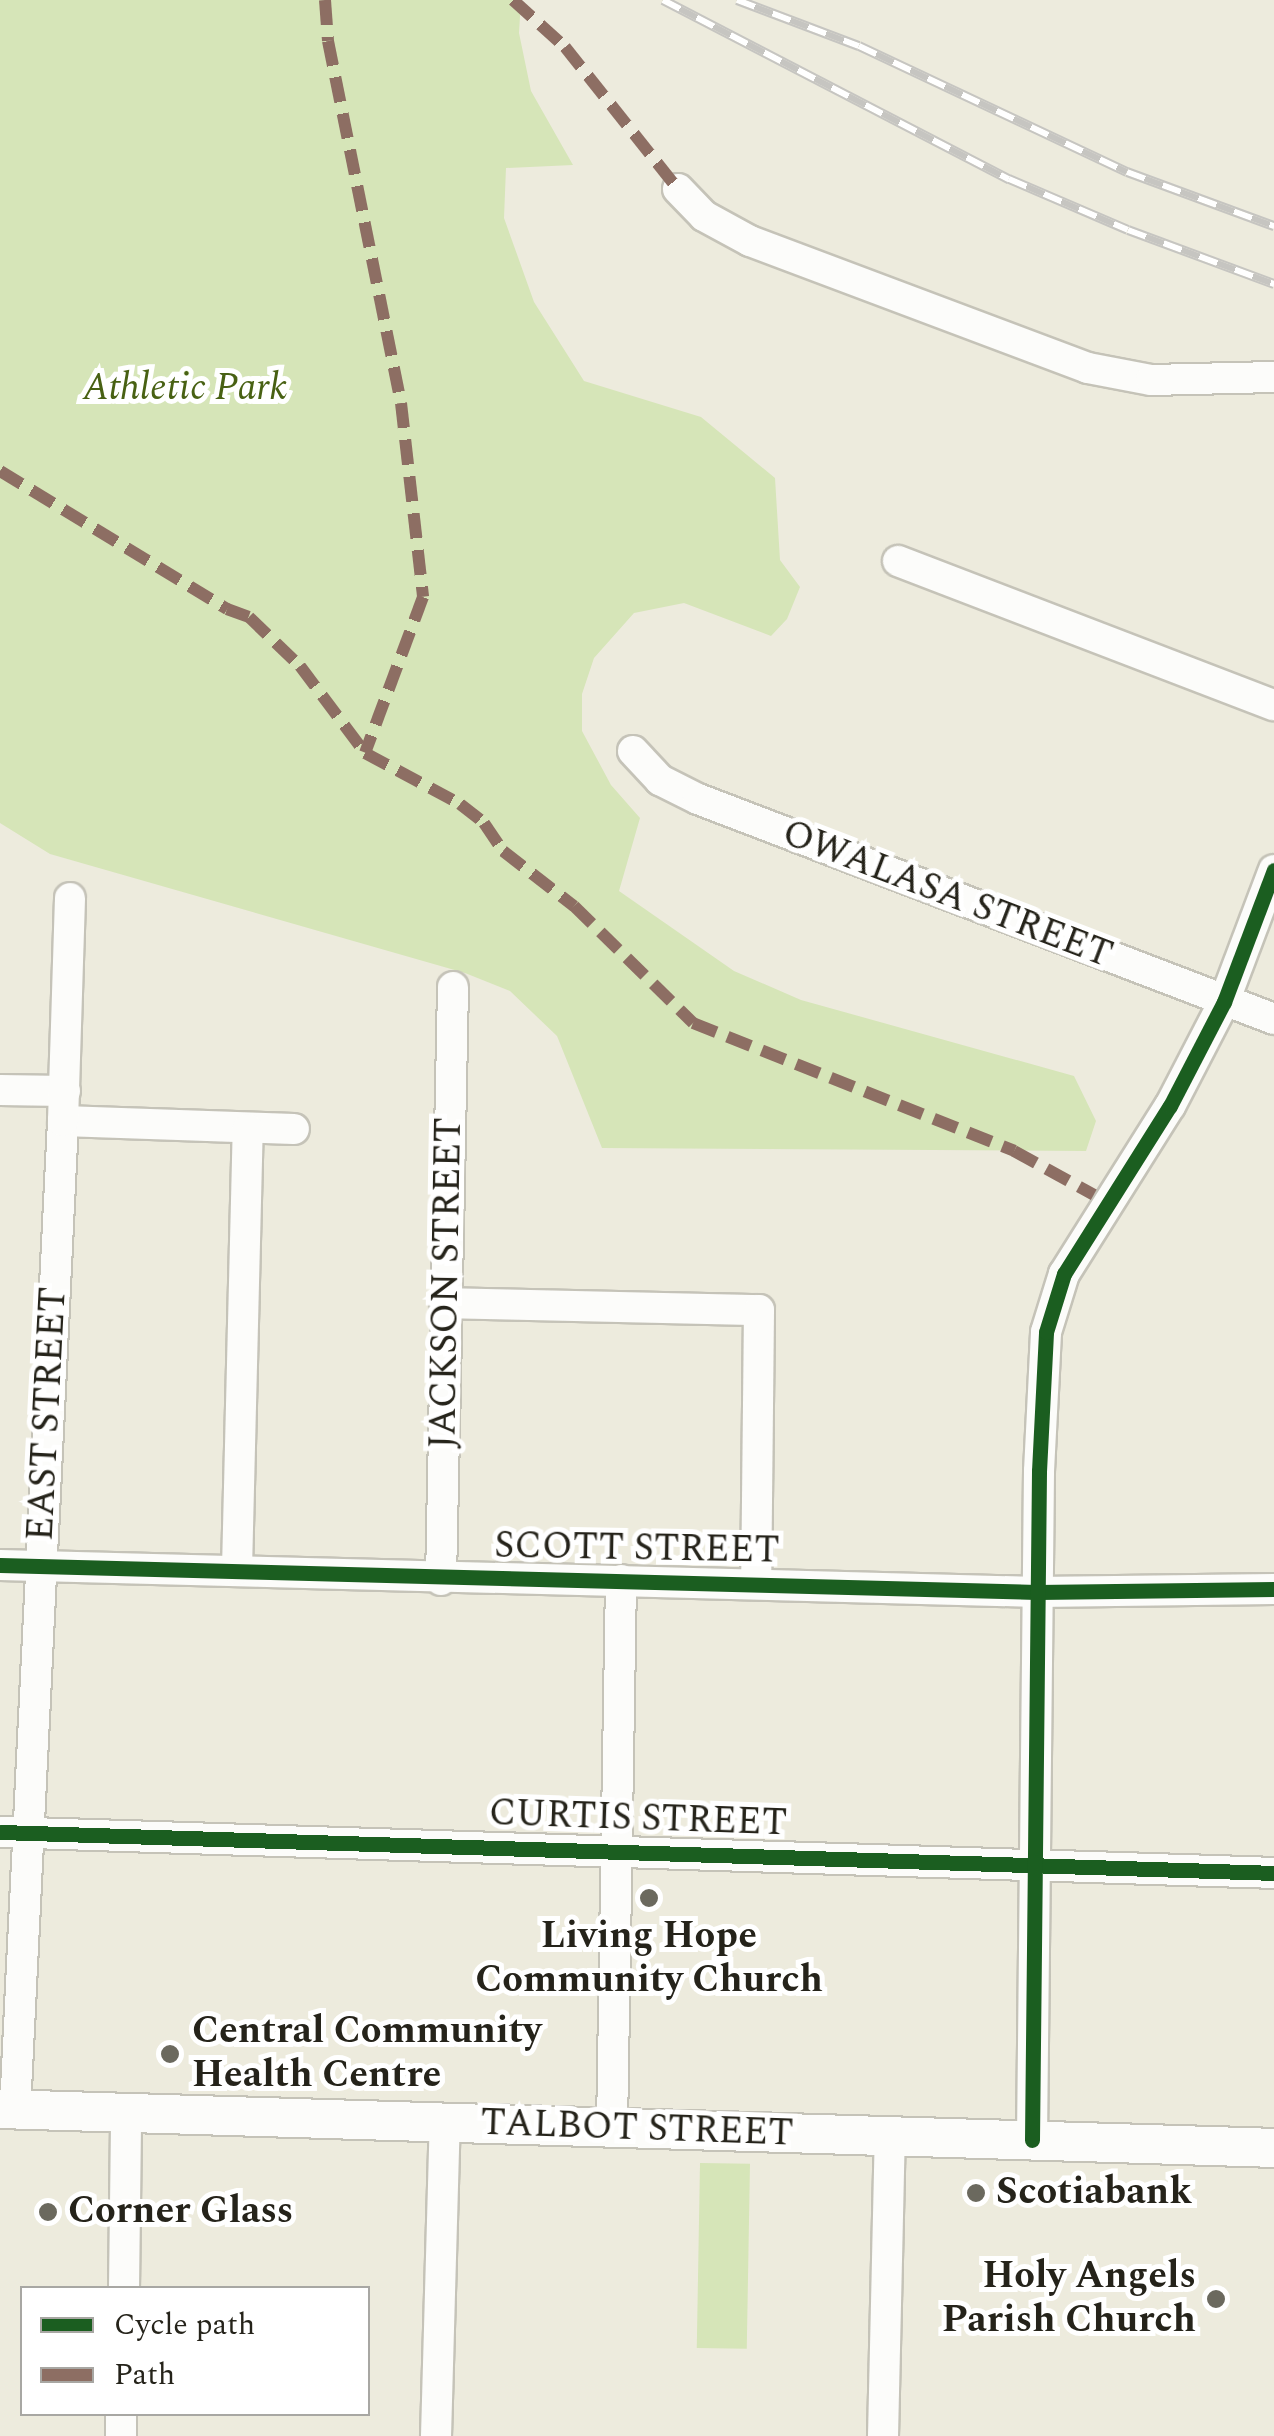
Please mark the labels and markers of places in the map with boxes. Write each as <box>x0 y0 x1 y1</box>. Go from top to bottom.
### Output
marker: Living Hope Community Church <box>638 1887 660 1909</box>
place label: Living Hope Community Church <box>475 1914 823 2004</box>
place label: Central Community Health Centre <box>192 2009 541 2098</box>
marker: Central Community Health Centre <box>157 2041 183 2067</box>
place label: Scotiabank <box>996 2170 1192 2216</box>
marker: Scotiabank <box>965 2182 987 2204</box>
place label: Corner Glass <box>68 2189 293 2235</box>
marker: Corner Glass <box>37 2201 59 2223</box>
place label: Holy Angels Parish Church <box>942 2254 1196 2344</box>
marker: Holy Angels Parish Church <box>1205 2288 1227 2310</box>

